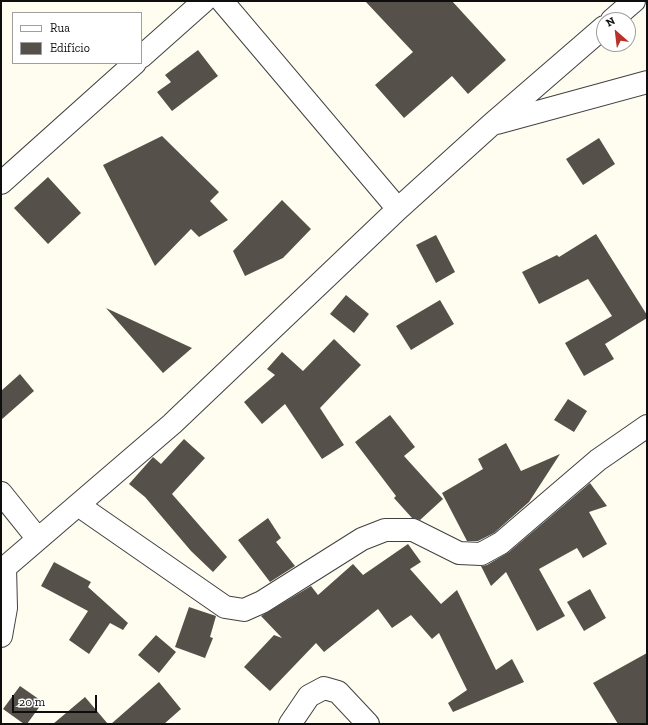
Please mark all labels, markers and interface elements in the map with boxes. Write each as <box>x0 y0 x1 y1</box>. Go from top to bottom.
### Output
legend <box>12 12 142 64</box>
north arrow <box>596 12 636 52</box>
text: N <box>604 14 617 30</box>
text: Rua <box>50 21 70 35</box>
text: Edifício <box>50 41 90 55</box>
scale bar <box>14 687 99 713</box>
text: 20 m <box>19 695 45 709</box>

